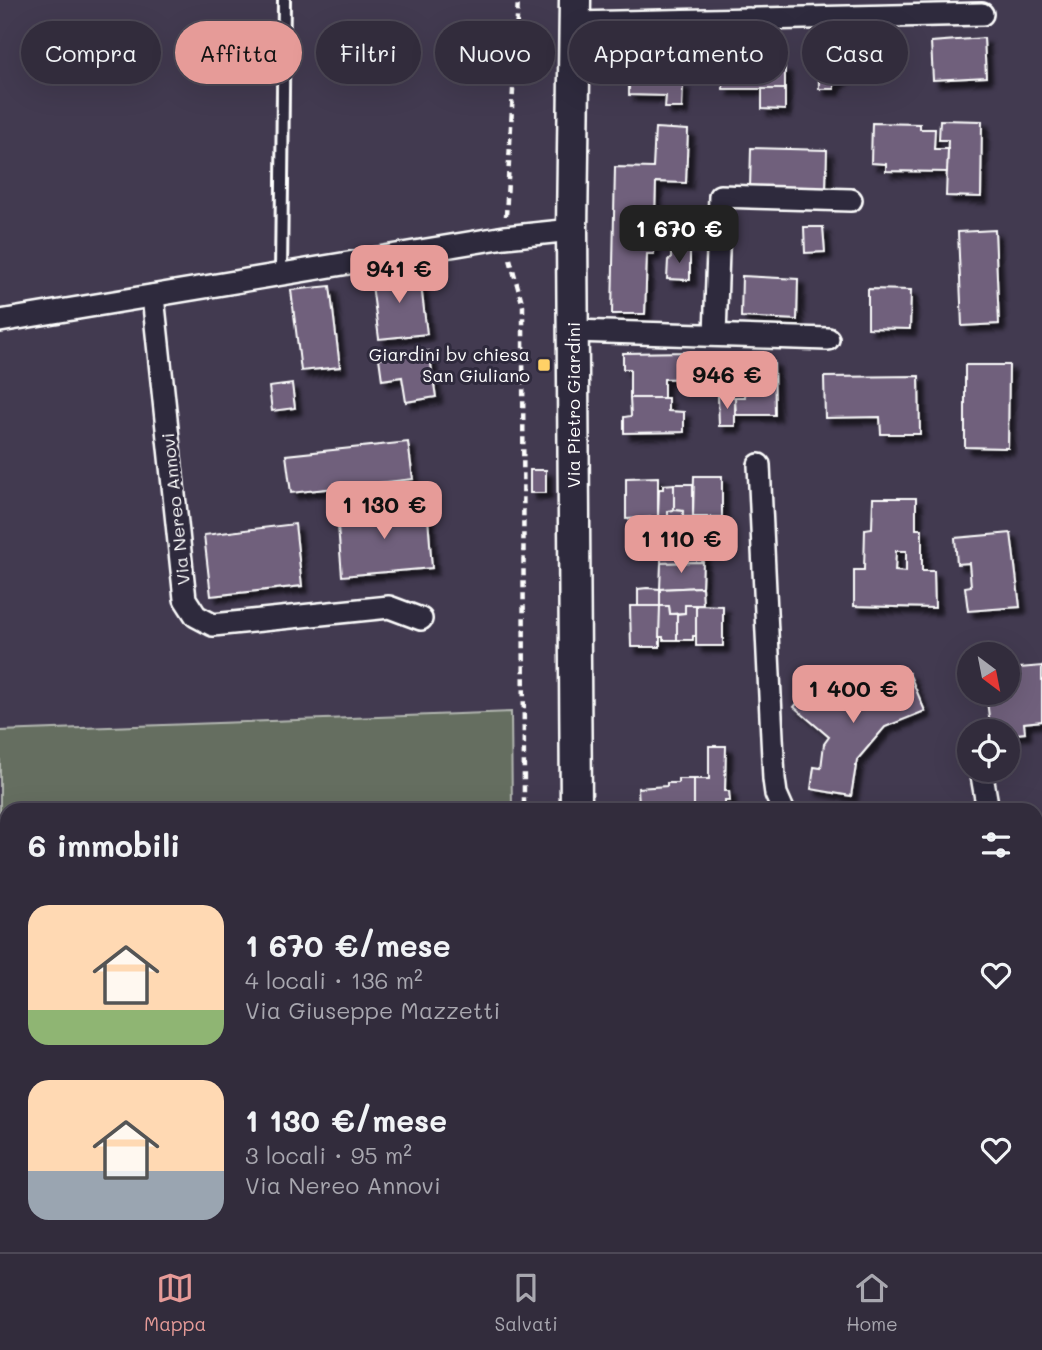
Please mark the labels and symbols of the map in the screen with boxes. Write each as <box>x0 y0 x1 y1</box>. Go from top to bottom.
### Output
pin: 1 670 € <box>614 205 744 265</box>
pin: 941 € <box>350 246 448 305</box>
street label: Via Pietro Giardini <box>561 322 585 488</box>
place label: Giardini bv chiesa San Giuliano <box>369 342 530 387</box>
pin: 946 € <box>678 352 776 411</box>
marker: Giardini bv chiesa San Giuliano <box>536 357 552 373</box>
street label: Via Nereo Annovi <box>155 432 195 587</box>
pin: 1 130 € <box>319 482 449 541</box>
pin: 1 110 € <box>616 516 746 575</box>
north arrow <box>957 642 1020 705</box>
pin: 1 400 € <box>788 666 918 725</box>

